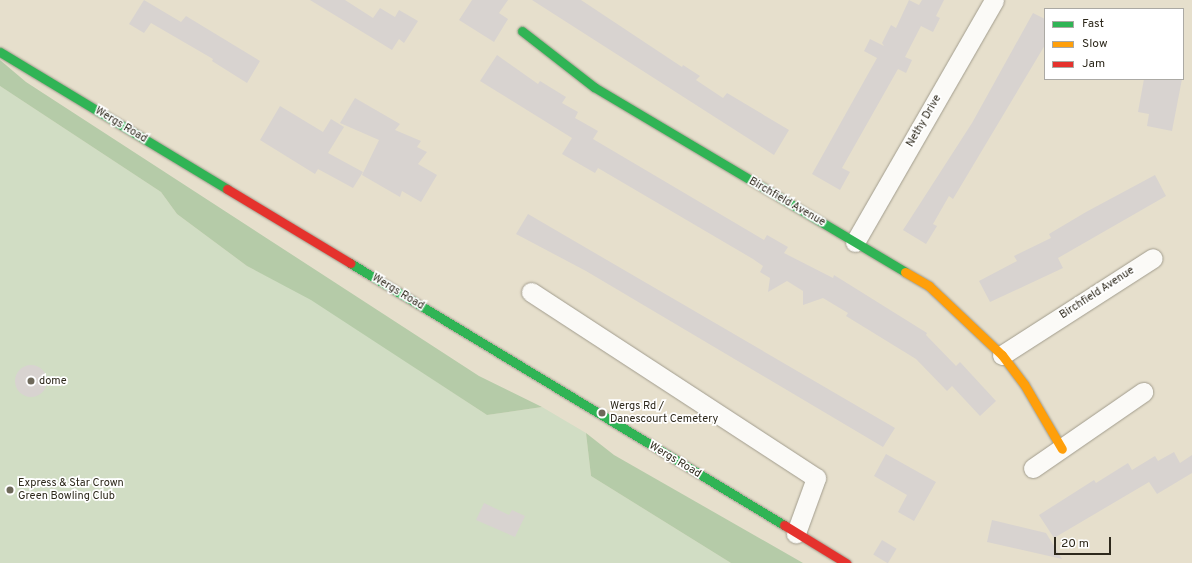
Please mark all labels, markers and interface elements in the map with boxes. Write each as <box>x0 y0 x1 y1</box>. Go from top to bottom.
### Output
legend <box>1044 8 1184 80</box>
text: Fast <box>1082 16 1104 32</box>
text: Slow <box>1082 36 1108 52</box>
text: Jam <box>1082 56 1105 72</box>
street label: Nethy Drive <box>904 93 944 149</box>
street label: Wergs Road <box>93 104 149 146</box>
street label: Birchfield Avenue <box>746 175 828 229</box>
street label: Birchfield Avenue <box>1057 264 1137 322</box>
street label: Wergs Road <box>370 271 426 313</box>
place label: dome <box>39 374 67 388</box>
marker: dome <box>26 376 36 386</box>
place label: Wergs Rd / Danescourt Cemetery <box>610 400 718 426</box>
marker: Wergs Rd / Danescourt Cemetery <box>597 408 607 418</box>
street label: Wergs Road <box>647 439 703 481</box>
place label: Express & Star Crown Green Bowling Club <box>18 477 124 503</box>
marker: Express & Star Crown Green Bowling Club <box>5 485 15 495</box>
scale bar <box>1056 529 1113 555</box>
text: 20 m <box>1061 536 1089 552</box>

